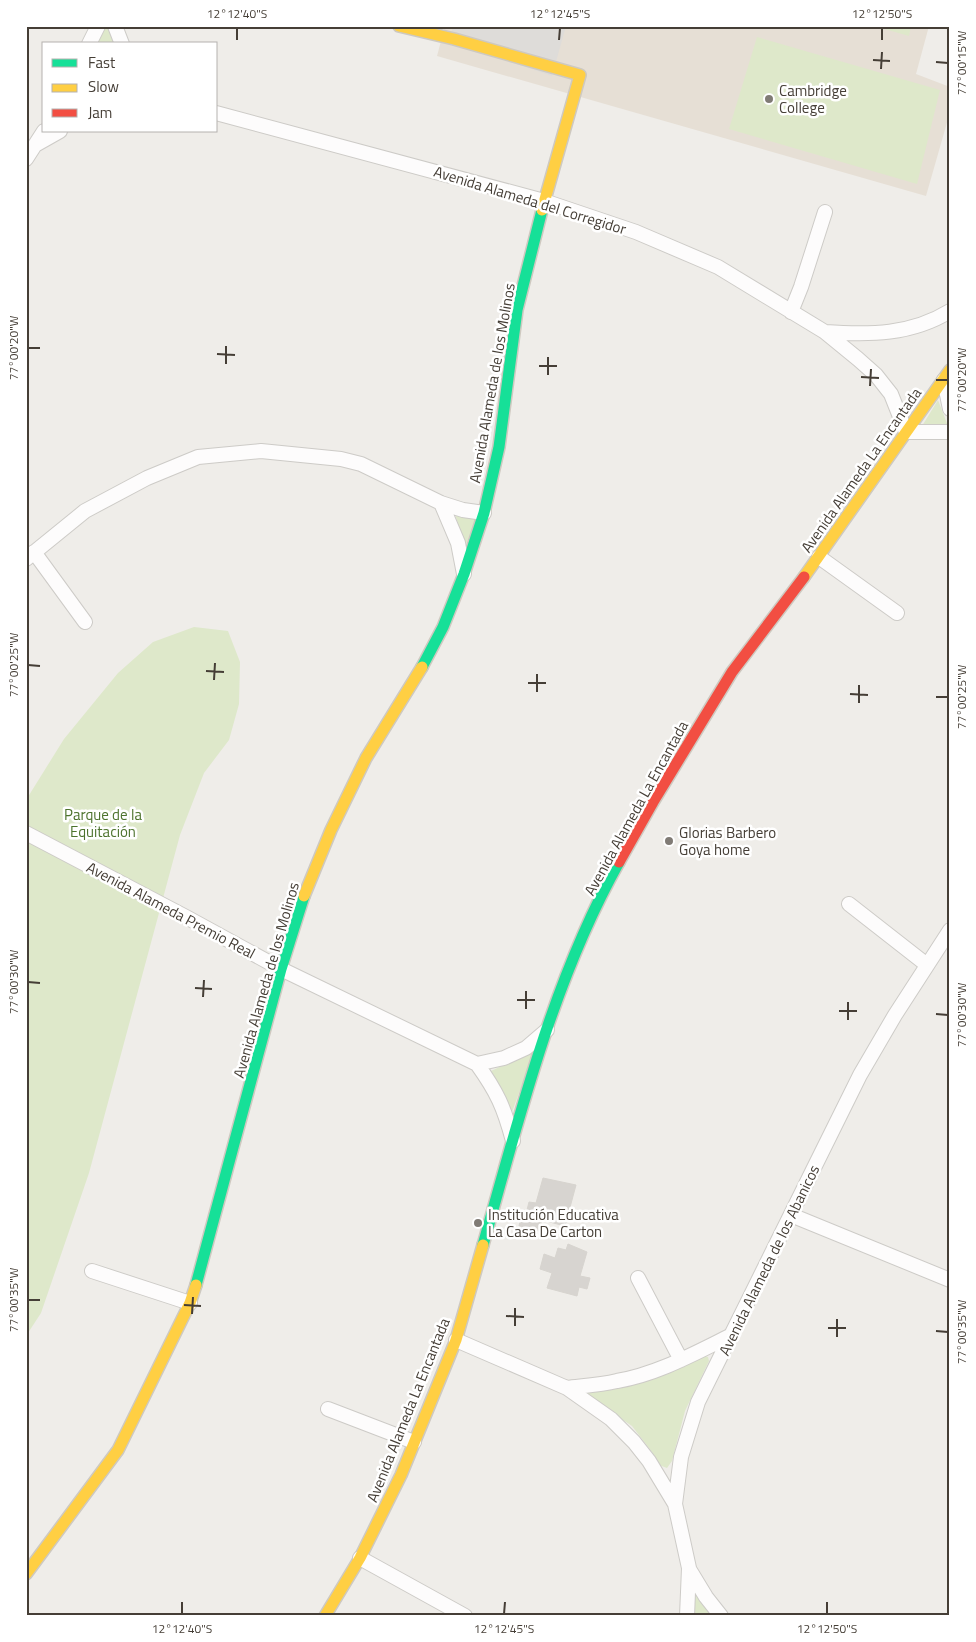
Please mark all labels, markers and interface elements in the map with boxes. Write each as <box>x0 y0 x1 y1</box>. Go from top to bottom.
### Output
text: 12°12'40"S <box>207 4 267 23</box>
text: 12°12'45"S <box>530 4 590 23</box>
text: 12°12'50"S <box>852 4 912 23</box>
text: 77°00'15"W <box>952 30 971 95</box>
legend <box>42 42 218 132</box>
text: Fast <box>88 51 116 74</box>
text: Slow <box>88 75 119 98</box>
place label: Cambridge College <box>779 79 847 119</box>
marker: Cambridge College <box>763 93 775 105</box>
text: Jam <box>88 101 112 124</box>
street label: Avenida Alameda del Corregidor <box>431 160 629 240</box>
street label: Avenida Alameda de los Molinos <box>463 281 521 485</box>
text: 77°00'20"W <box>4 315 23 380</box>
text: 77°00'20"W <box>952 347 971 412</box>
street label: Avenida Alameda La Encantada <box>795 382 927 557</box>
text: 77°00'25"W <box>4 632 23 697</box>
text: 77°00'25"W <box>952 664 971 729</box>
street label: Avenida Alameda La Encantada <box>578 716 694 900</box>
park label: Parque de la Equitación <box>64 803 142 843</box>
place label: Glorias Barbero Goya home <box>679 821 776 861</box>
marker: Glorias Barbero Goya home <box>663 835 675 847</box>
street label: Avenida Alameda Premio Real <box>82 856 260 964</box>
street label: Avenida Alameda de los Molinos <box>227 879 305 1081</box>
text: 77°00'30"W <box>4 949 23 1014</box>
text: 77°00'30"W <box>952 982 971 1047</box>
street label: Avenida Alameda de los Abanicos <box>713 1161 825 1359</box>
place label: Institución Educativa La Casa De Carton <box>488 1203 619 1243</box>
marker: Institución Educativa La Casa De Carton <box>472 1217 484 1229</box>
text: 77°00'35"W <box>4 1267 23 1332</box>
text: 77°00'35"W <box>952 1299 971 1364</box>
street label: Avenida Alameda La Encantada <box>360 1314 456 1506</box>
text: 12°12'40"S <box>152 1619 212 1638</box>
text: 12°12'45"S <box>474 1619 534 1638</box>
text: 12°12'50"S <box>797 1619 857 1638</box>

